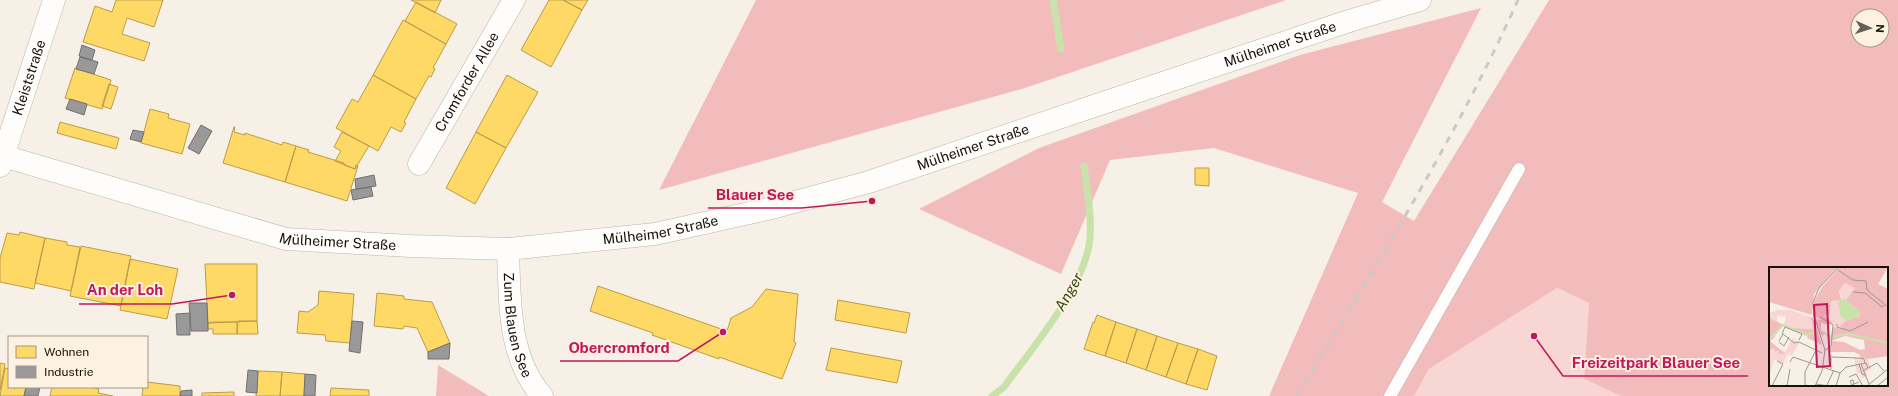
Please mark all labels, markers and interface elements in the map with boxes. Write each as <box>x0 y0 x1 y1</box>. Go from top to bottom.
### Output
north arrow <box>1850 8 1890 48</box>
street label: Mülheimer Straße <box>1222 18 1338 70</box>
text: N <box>1874 24 1886 33</box>
street label: Cromforder Allee <box>431 29 502 134</box>
street label: Kleiststraße <box>9 38 49 118</box>
street label: Mülheimer Straße <box>915 121 1031 173</box>
callout: Blauer See <box>708 181 802 208</box>
text: Blauer See <box>716 186 794 203</box>
street label: Mülheimer Straße <box>602 212 720 247</box>
street label: Mülheimer Straße <box>277 229 397 253</box>
inset map <box>1769 267 1888 386</box>
water label: Anger <box>1051 269 1086 314</box>
street label: Zum Blauen See <box>501 272 536 380</box>
callout: An der Loh <box>79 277 172 304</box>
text: An der Loh <box>87 281 163 298</box>
callout: Obercromford <box>560 334 678 361</box>
legend <box>8 336 148 388</box>
text: Obercromford <box>568 339 670 356</box>
text: Wohnen <box>44 345 89 359</box>
callout: Freizeitpark Blauer See <box>1563 349 1748 376</box>
text: Freizeitpark Blauer See <box>1572 354 1740 371</box>
text: Industrie <box>44 365 94 379</box>

